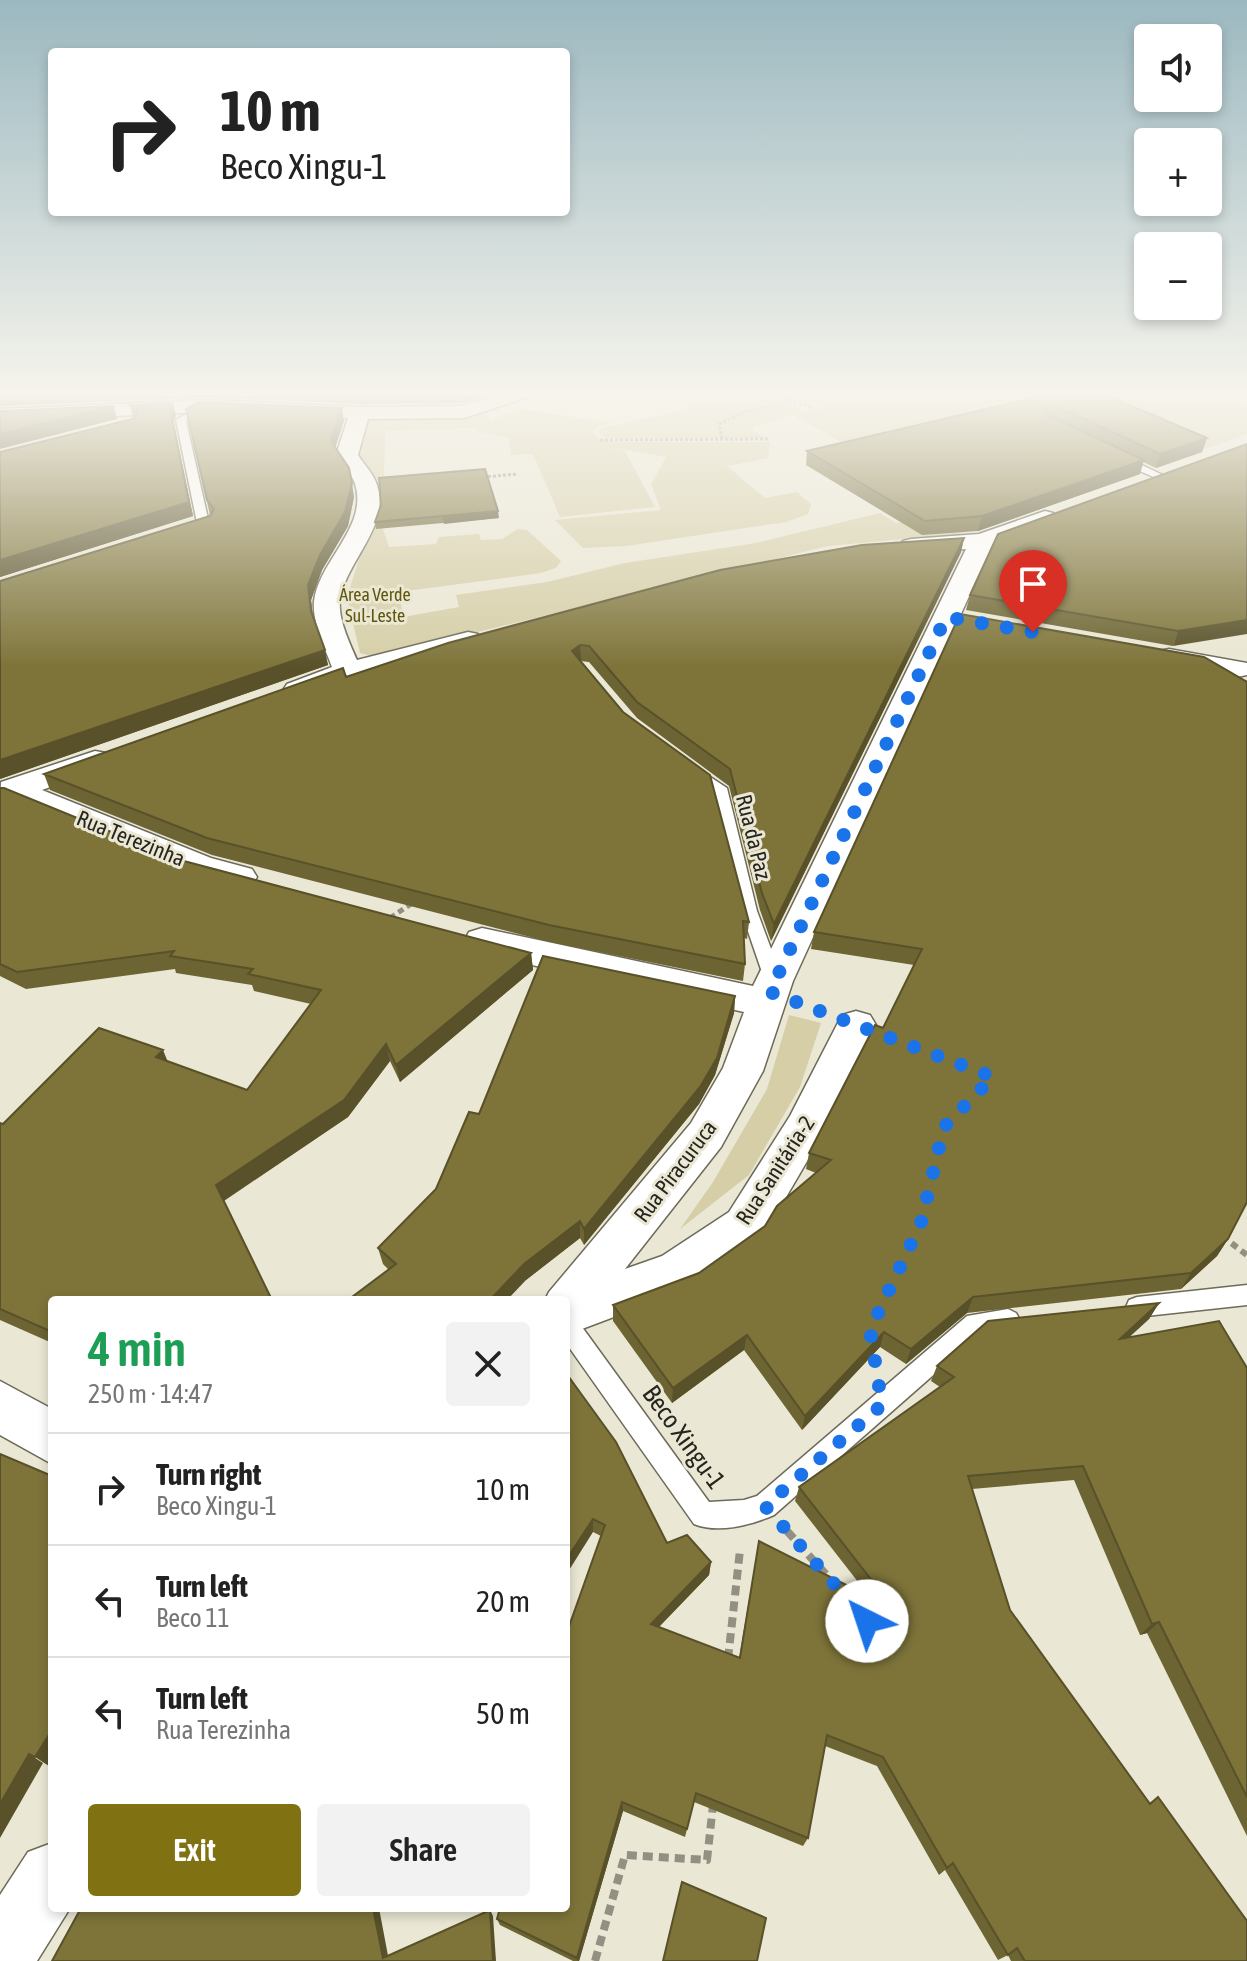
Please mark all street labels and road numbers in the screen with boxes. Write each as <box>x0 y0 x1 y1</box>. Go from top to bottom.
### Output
street label: Rua da Paz <box>731 792 777 882</box>
street label: Rua Terezinha <box>73 805 189 871</box>
street label: Rua Sanitária-2 <box>730 1111 820 1229</box>
street label: Rua Piracuruca <box>628 1115 722 1227</box>
street label: Beco Xingu-1 <box>636 1379 732 1495</box>

